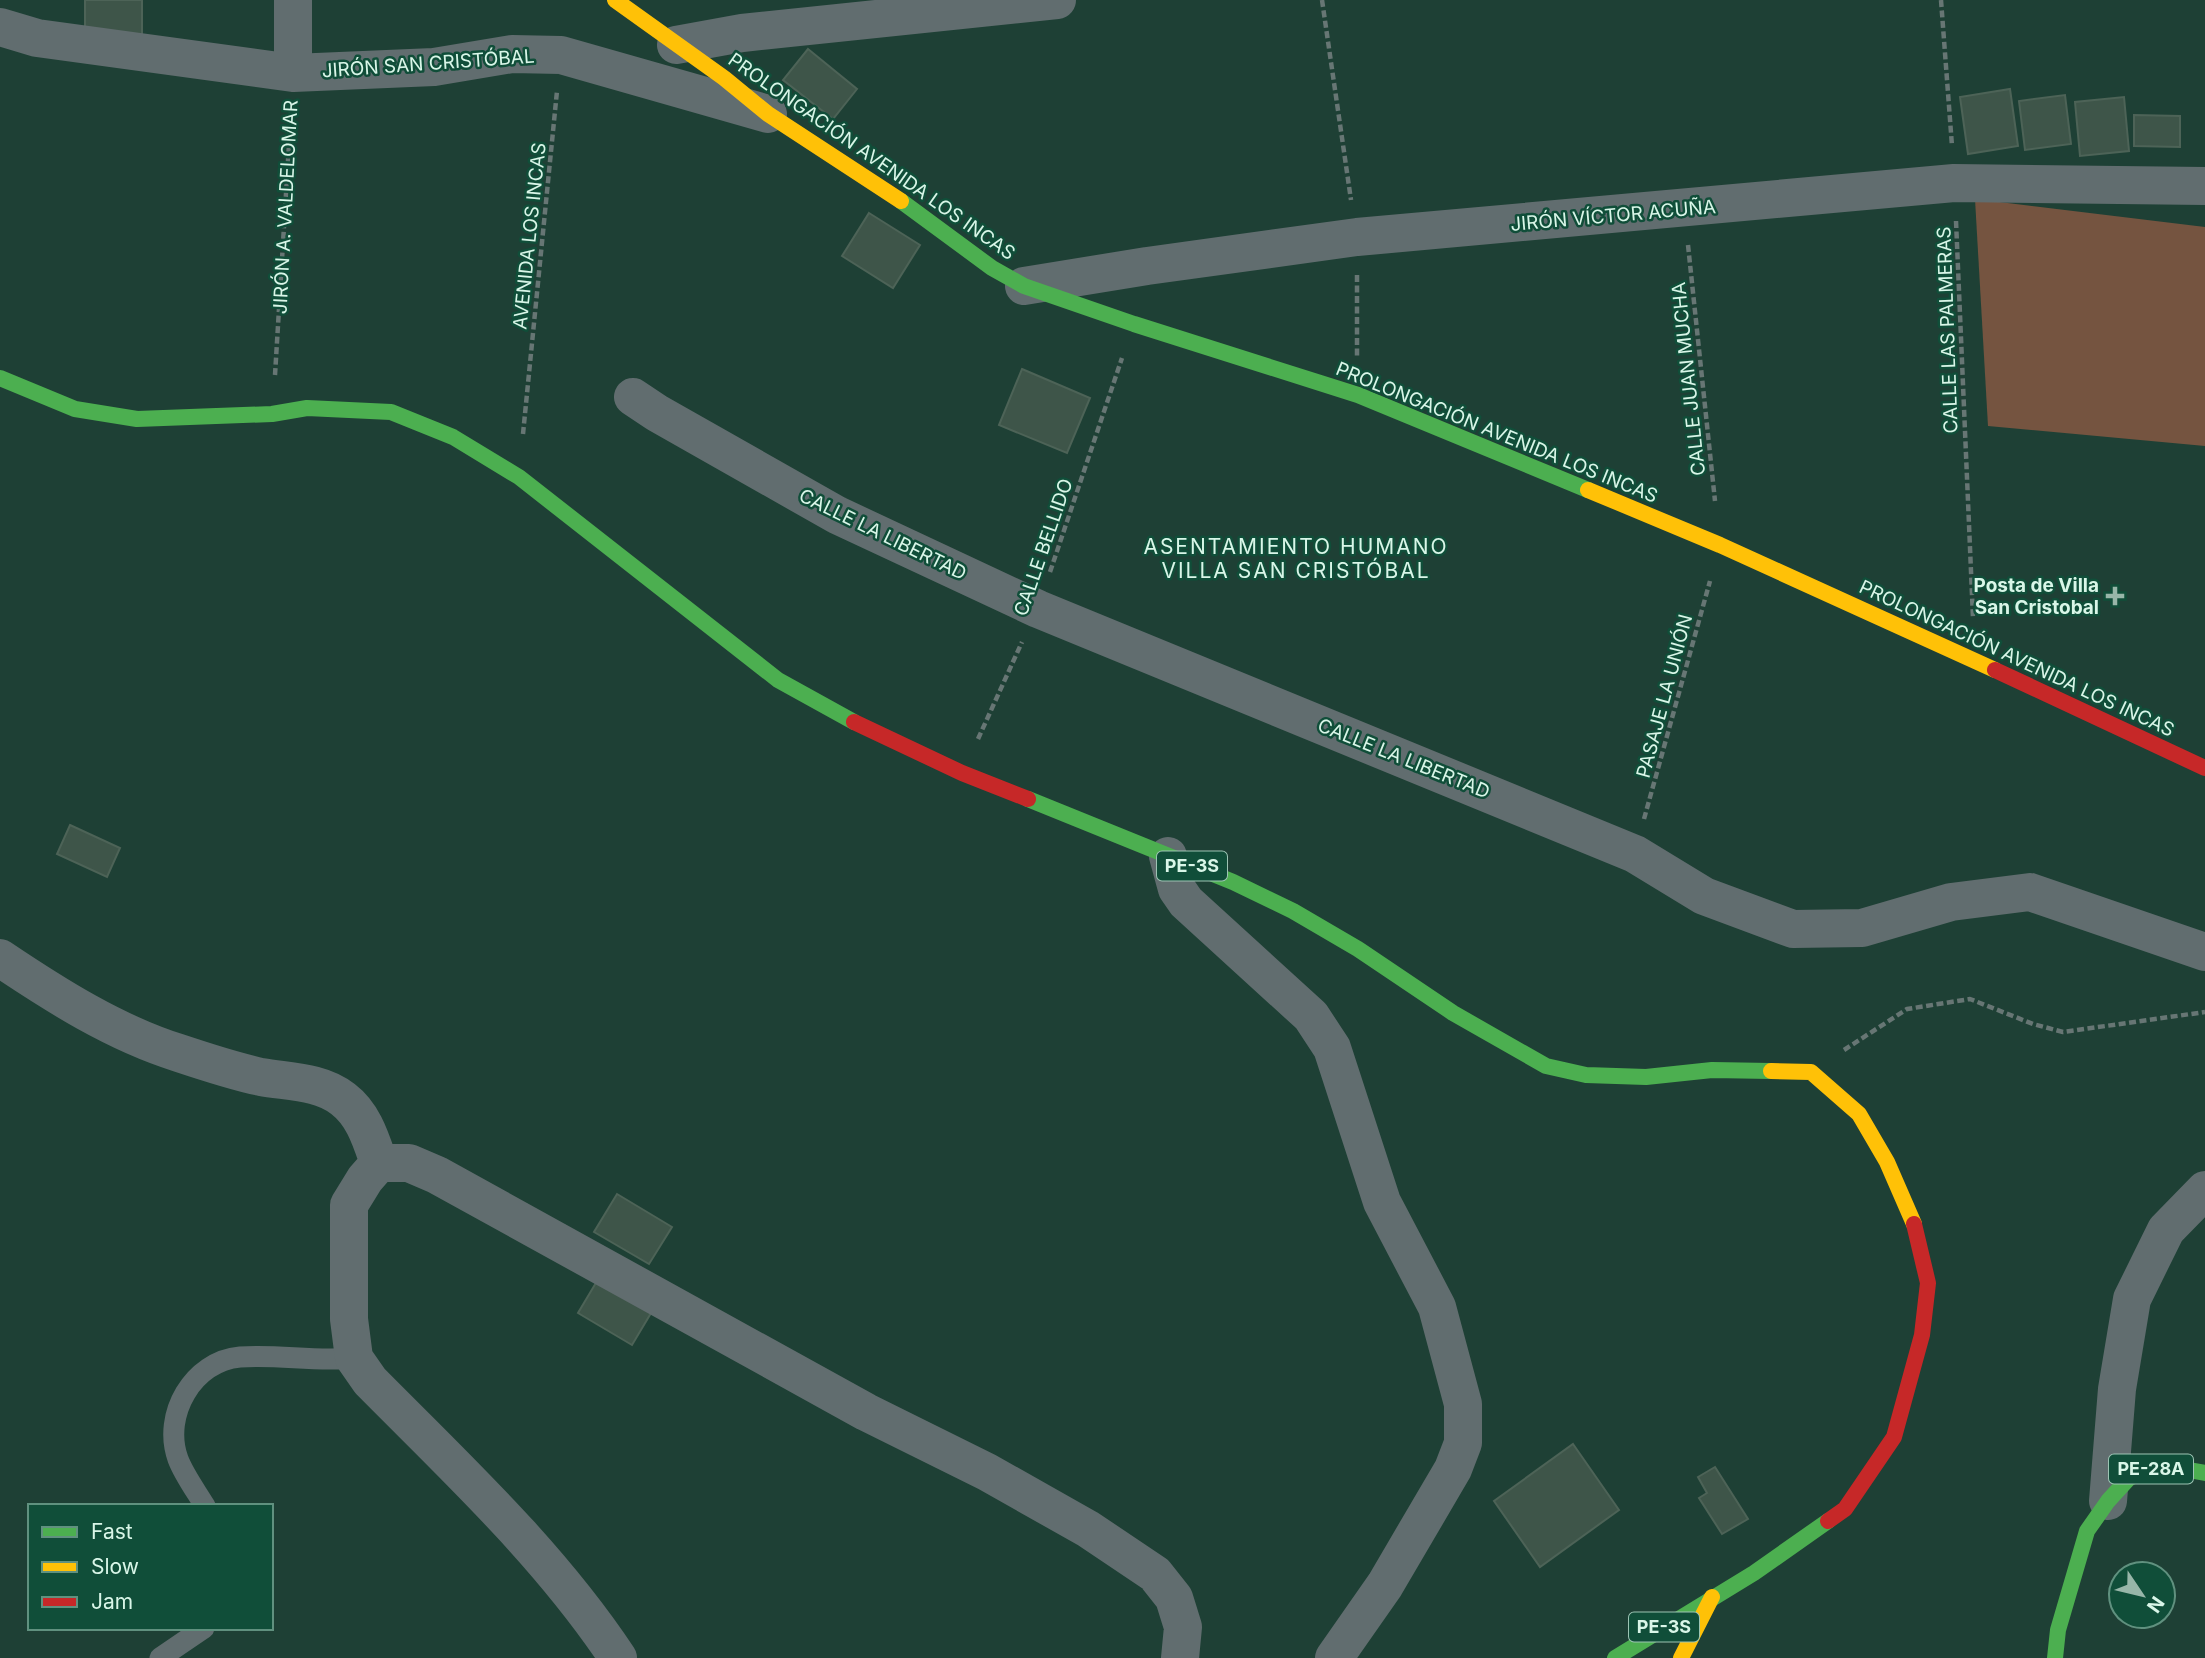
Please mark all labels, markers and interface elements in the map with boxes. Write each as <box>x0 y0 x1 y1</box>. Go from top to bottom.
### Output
street label: JIRÓN SAN CRISTÓBAL <box>321 45 535 82</box>
street label: PROLONGACIÓN AVENIDA LOS INCAS <box>724 48 1020 265</box>
street label: JIRÓN A. VALDELOMAR <box>268 99 303 315</box>
street label: AVENIDA LOS INCAS <box>508 141 551 331</box>
street label: JIRÓN VÍCTOR ACUÑA <box>1509 194 1717 236</box>
street label: CALLE LAS PALMERAS <box>1932 226 1963 434</box>
street label: CALLE JUAN MUCHA <box>1667 281 1710 477</box>
street label: PROLONGACIÓN AVENIDA LOS INCAS <box>1333 357 1661 508</box>
street label: CALLE BELLIDO <box>1009 476 1078 619</box>
street label: CALLE LA LIBERTAD <box>795 484 970 585</box>
district label: ASENTAMIENTO HUMANO VILLA SAN CRISTÓBAL <box>1143 534 1449 583</box>
place label: Posta de Villa San Cristobal <box>1974 574 2099 619</box>
street label: PROLONGACIÓN AVENIDA LOS INCAS <box>1856 575 2178 742</box>
marker: Posta de Villa San Cristobal <box>2105 586 2125 606</box>
street label: PASAJE LA UNIÓN <box>1632 612 1697 780</box>
street label: CALLE LA LIBERTAD <box>1314 713 1493 803</box>
road number: PE-3S <box>1157 852 1227 880</box>
road number: PE-28A <box>2109 1454 2193 1484</box>
legend <box>28 1504 273 1630</box>
text: Fast <box>91 1519 133 1544</box>
text: Slow <box>91 1554 139 1579</box>
north arrow <box>2107 1560 2177 1630</box>
text: Jam <box>91 1589 133 1614</box>
text: N <box>2142 1592 2169 1617</box>
road number: PE-3S <box>1629 1612 1699 1642</box>

